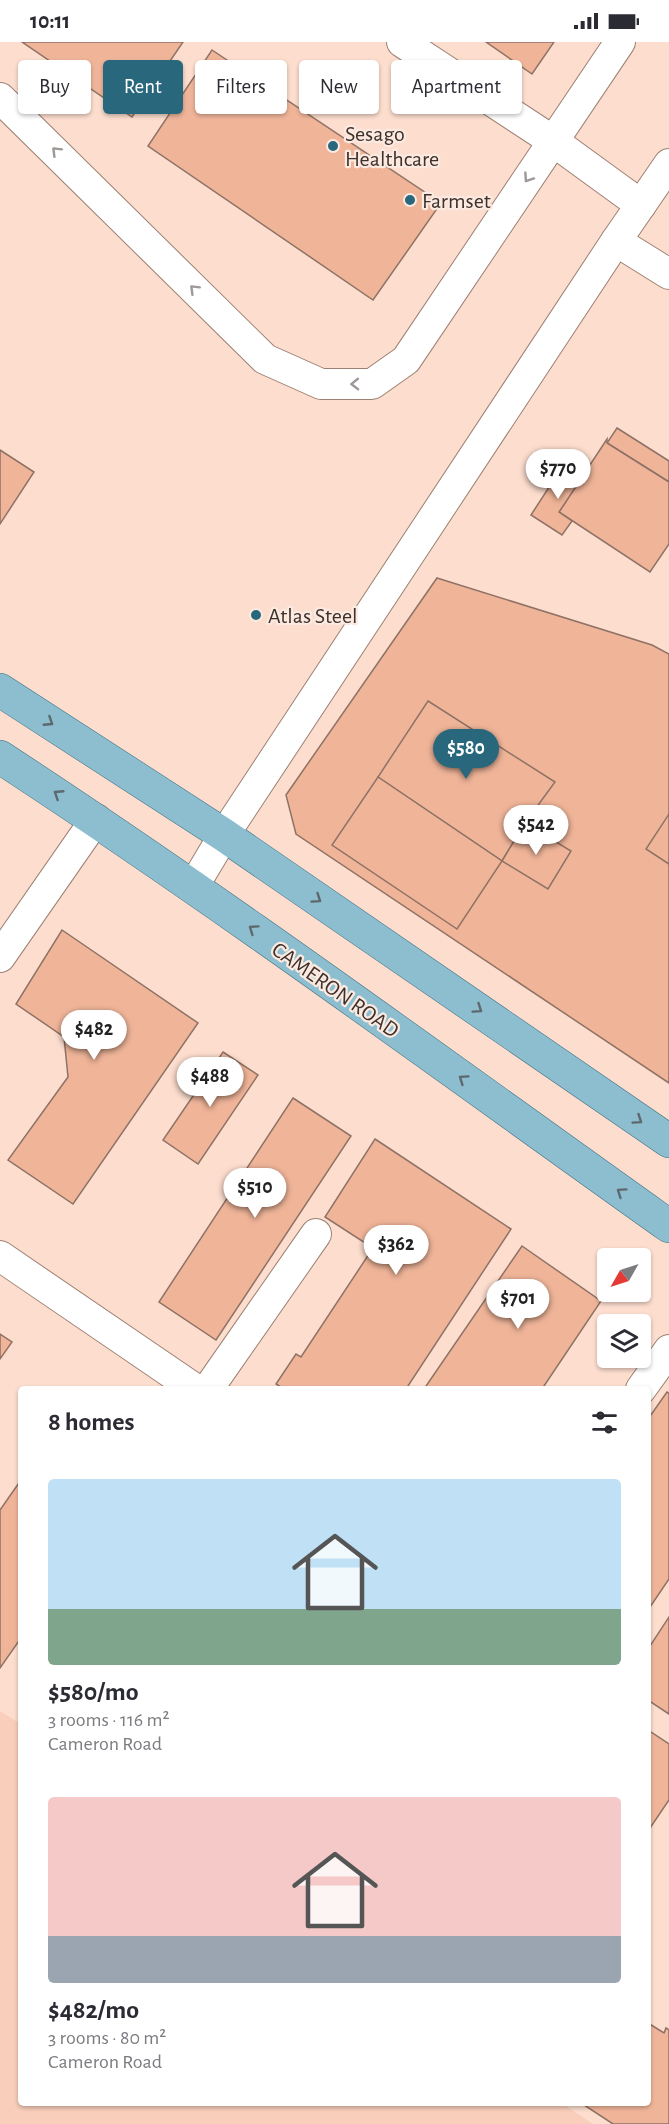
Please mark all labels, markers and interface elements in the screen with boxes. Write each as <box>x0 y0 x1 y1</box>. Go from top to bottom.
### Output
text: 10:11 <box>30 10 70 32</box>
chip: Buy <box>18 60 91 114</box>
chip: Rent <box>103 60 183 114</box>
chip: Filters <box>195 60 287 114</box>
chip: New <box>299 60 379 114</box>
chip: Apartment <box>391 60 522 114</box>
place label: Sesago Healthcare <box>345 123 439 170</box>
marker: Sesago Healthcare <box>326 139 340 153</box>
one-way arrow <box>53 148 64 159</box>
one-way arrow <box>524 171 535 182</box>
place label: Farmset <box>422 190 491 212</box>
marker: Farmset <box>403 193 417 207</box>
one-way arrow <box>191 285 202 296</box>
one-way arrow <box>351 378 360 390</box>
pin: $770 <box>522 449 594 500</box>
text: $770 <box>540 458 576 478</box>
place label: Atlas Steel <box>268 605 357 627</box>
marker: Atlas Steel <box>249 608 263 622</box>
one-way arrow <box>42 715 53 726</box>
pin: $580 <box>430 729 502 780</box>
text: $580 <box>447 738 485 758</box>
one-way arrow <box>53 791 64 802</box>
pin: $542 <box>500 805 572 856</box>
text: $542 <box>517 814 555 834</box>
one-way arrow <box>310 892 321 903</box>
one-way arrow <box>248 925 259 936</box>
street label: CAMERON ROAD <box>268 938 403 1042</box>
one-way arrow <box>471 1002 482 1013</box>
pin: $482 <box>58 1010 130 1061</box>
text: $482 <box>75 1019 113 1039</box>
pin: $488 <box>174 1057 246 1108</box>
text: $488 <box>191 1066 229 1086</box>
one-way arrow <box>458 1075 469 1086</box>
one-way arrow <box>632 1113 643 1124</box>
pin: $510 <box>219 1168 291 1219</box>
text: $510 <box>237 1177 273 1197</box>
one-way arrow <box>617 1188 628 1199</box>
pin: $362 <box>360 1225 432 1276</box>
text: $362 <box>378 1234 414 1254</box>
north arrow <box>597 1248 651 1302</box>
map controls <box>597 1248 651 1368</box>
pin: $701 <box>482 1279 554 1330</box>
text: $701 <box>500 1288 536 1308</box>
button: layers <box>597 1314 651 1368</box>
icon: filters <box>588 1406 621 1439</box>
text: 8 homes <box>48 1409 135 1435</box>
icon: home <box>281 1518 389 1626</box>
text: $580/mo <box>48 1679 139 1705</box>
text: 3 rooms · 116 m² <box>48 1710 169 1730</box>
text: Cameron Road <box>48 1734 162 1754</box>
icon: home <box>281 1836 389 1944</box>
text: $482/mo <box>48 1997 139 2023</box>
text: 3 rooms · 80 m² <box>48 2028 166 2048</box>
text: Cameron Road <box>48 2052 162 2072</box>

